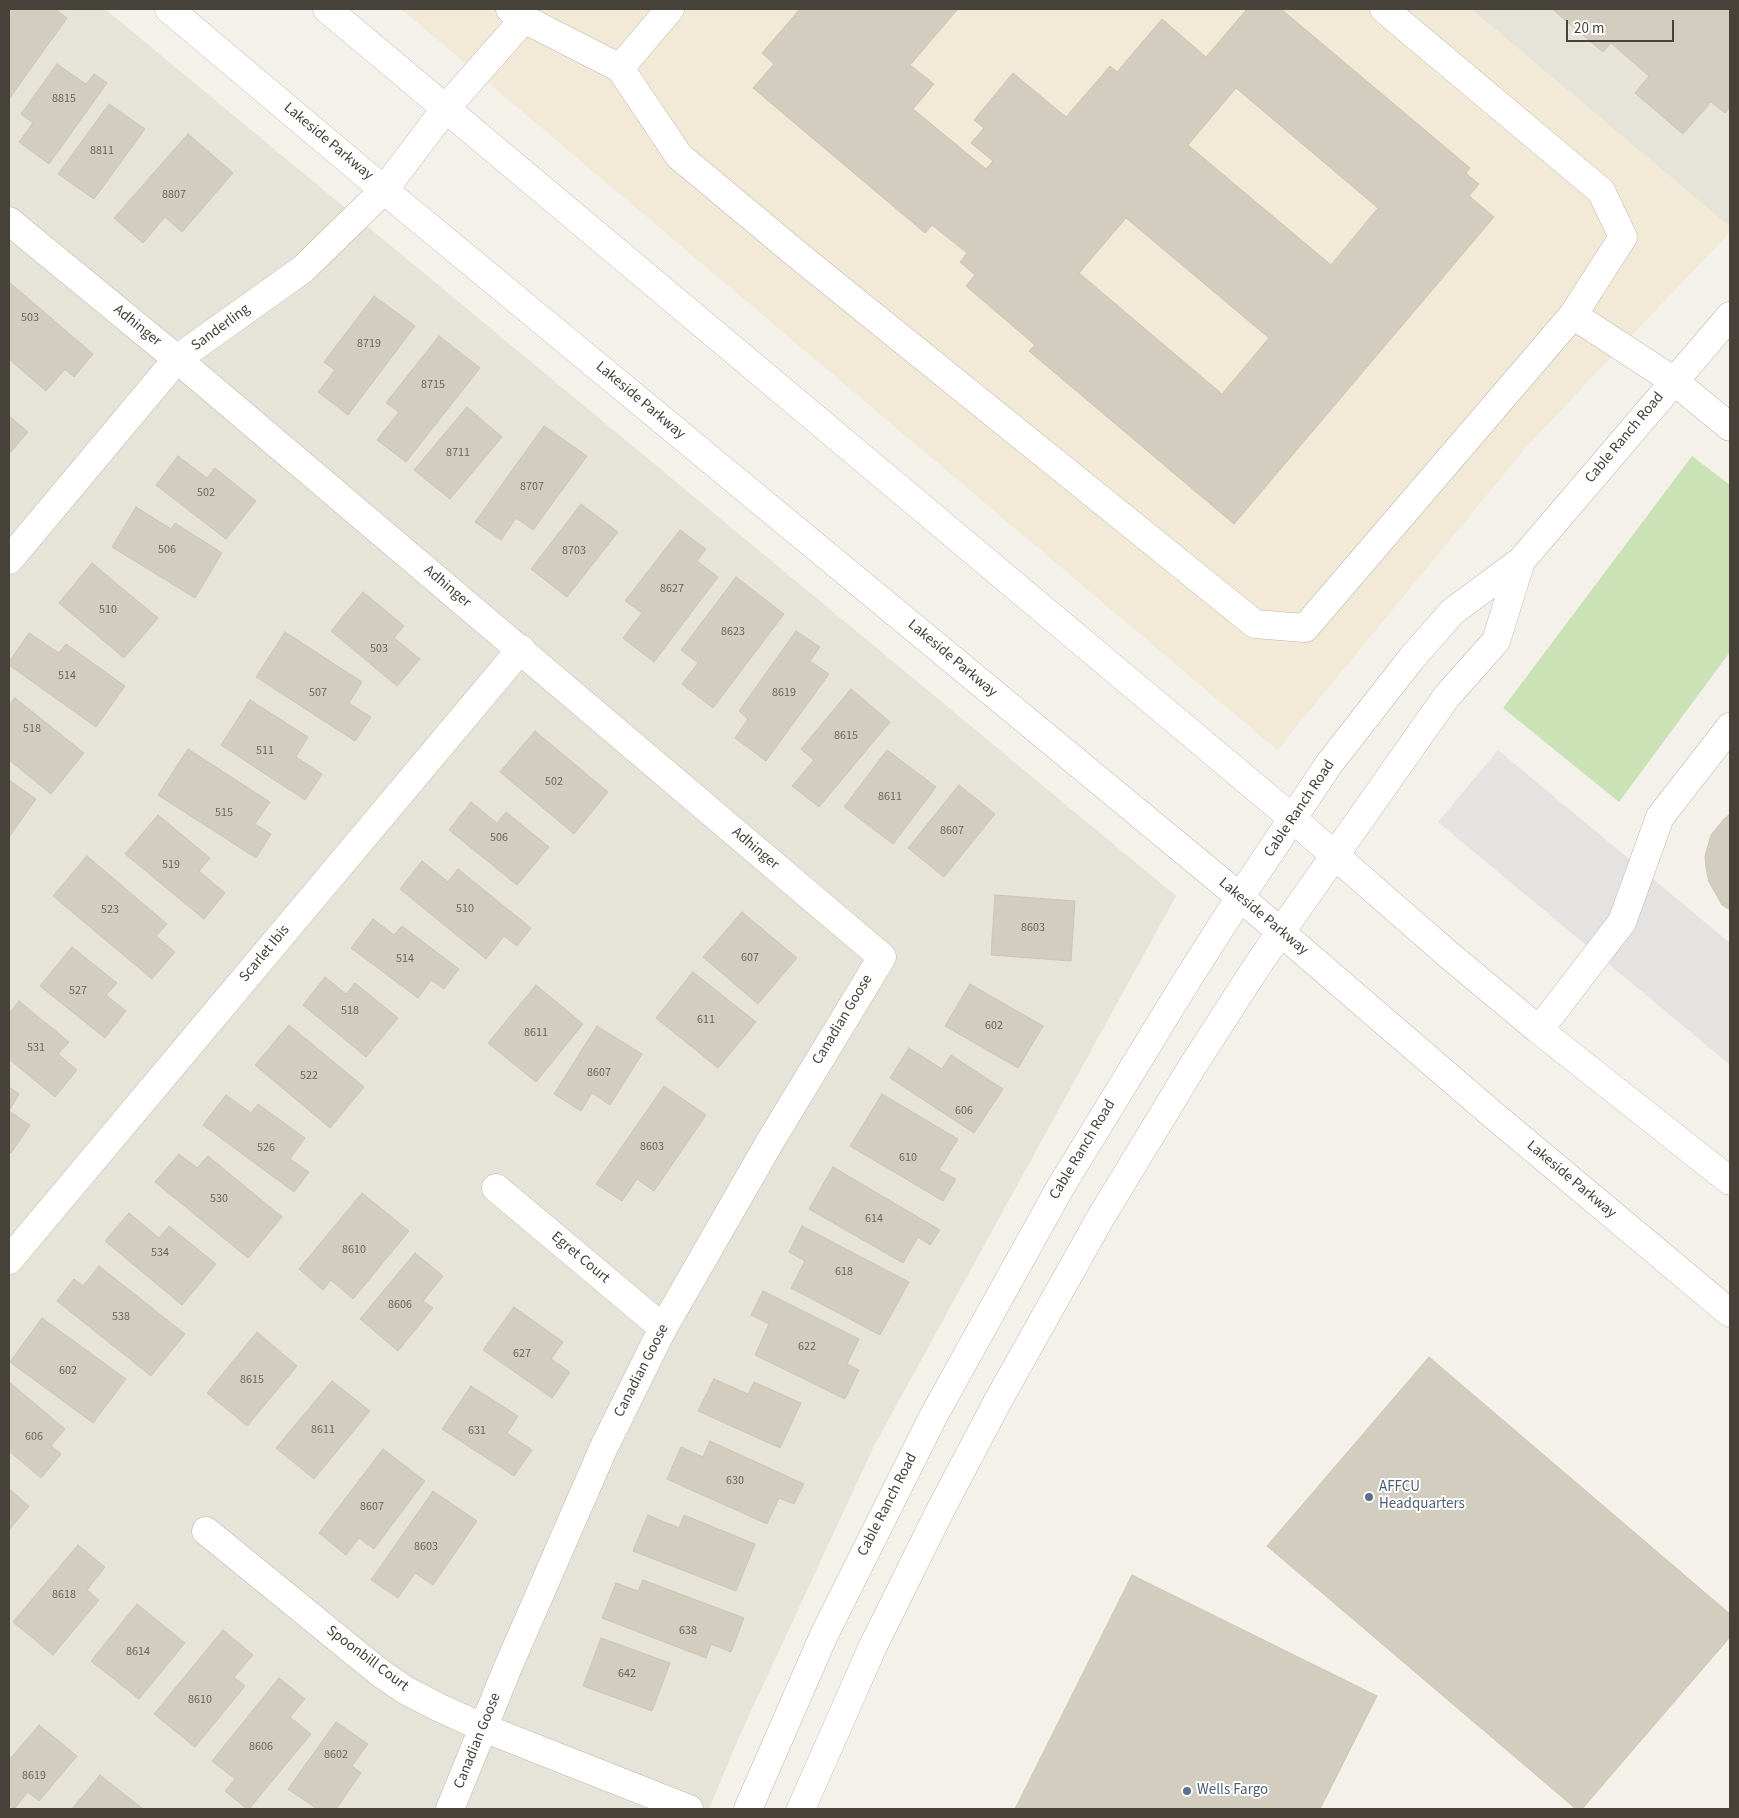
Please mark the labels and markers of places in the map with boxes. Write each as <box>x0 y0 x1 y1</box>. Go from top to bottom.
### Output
place label: AFFCU Headquarters <box>1379 1479 1465 1514</box>
marker: AFFCU Headquarters <box>1363 1491 1375 1503</box>
place label: Wells Fargo <box>1197 1782 1268 1800</box>
marker: Wells Fargo <box>1181 1785 1193 1797</box>

